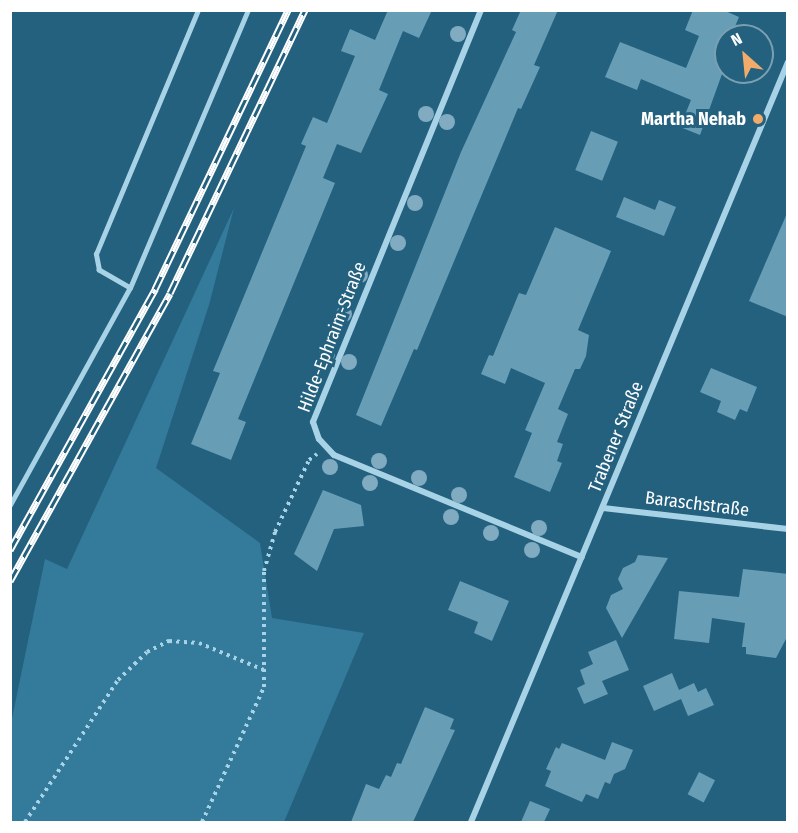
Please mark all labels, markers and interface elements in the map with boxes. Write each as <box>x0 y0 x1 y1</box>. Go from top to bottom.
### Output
north arrow <box>714 24 774 84</box>
text: N <box>728 29 745 50</box>
place label: Martha Nehab <box>641 108 746 130</box>
marker: Martha Nehab <box>751 112 765 126</box>
street label: Hilde-Ephraim-Straße <box>293 259 371 415</box>
street label: Trabener Straße <box>584 378 648 496</box>
street label: Baraschstraße <box>644 487 750 521</box>

